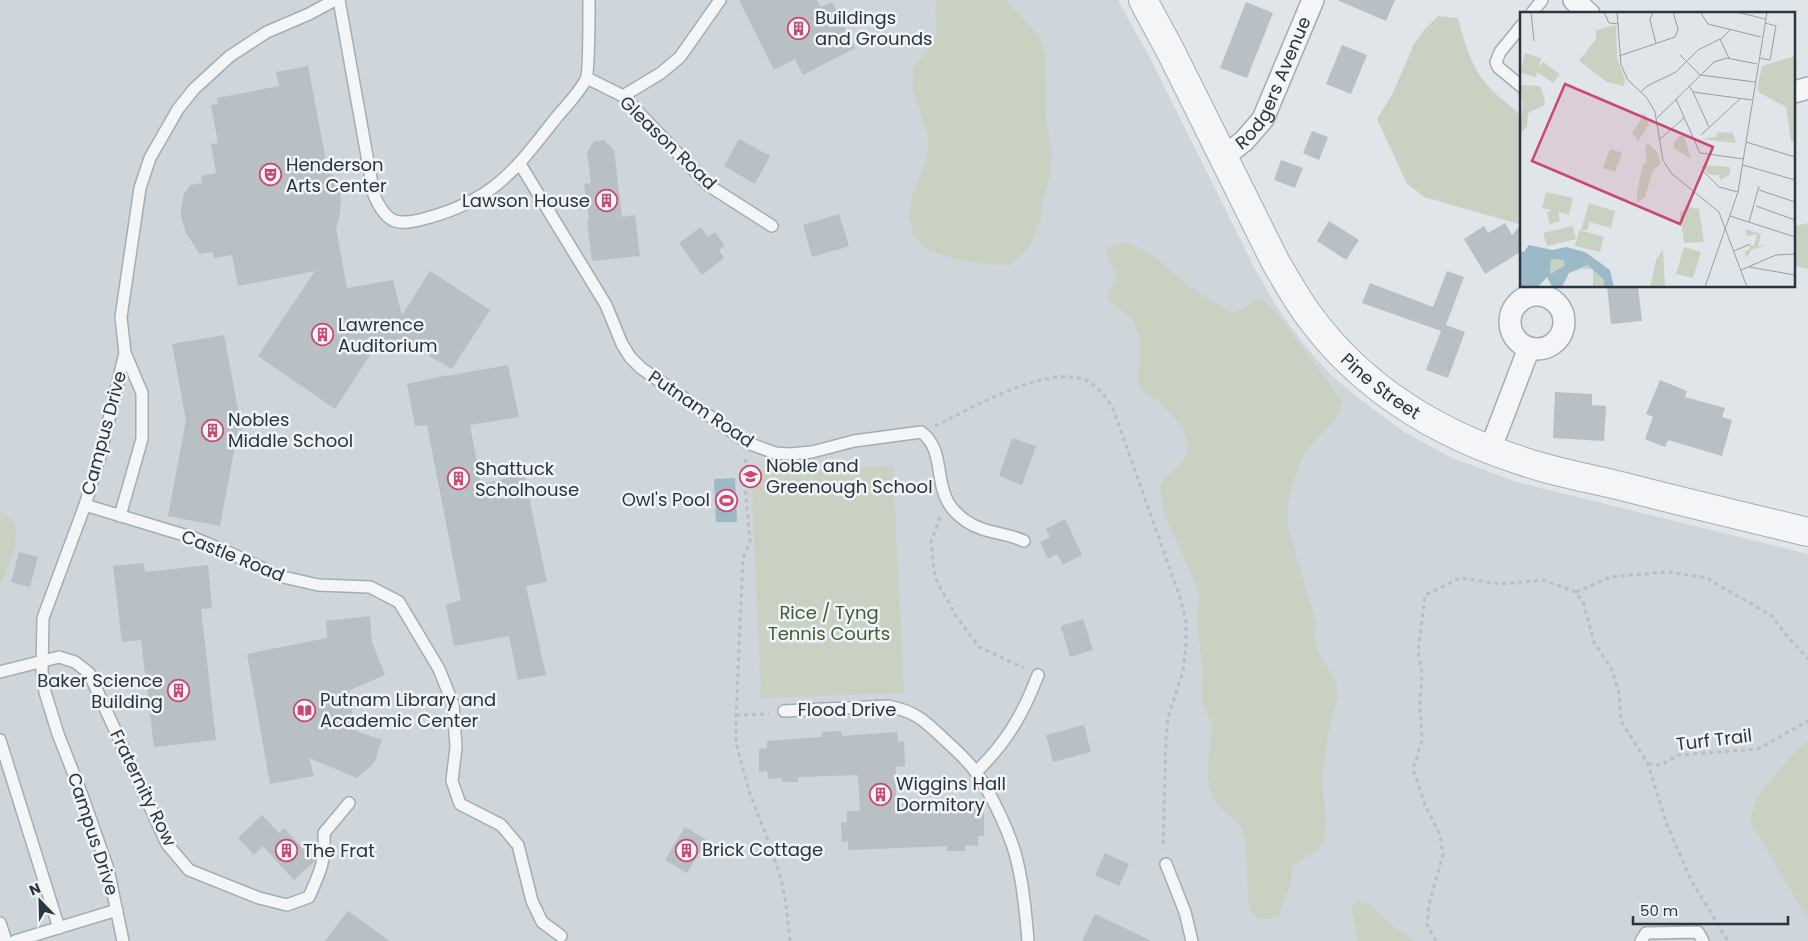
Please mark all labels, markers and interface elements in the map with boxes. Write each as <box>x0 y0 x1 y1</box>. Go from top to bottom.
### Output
place label: Buildings and Grounds <box>815 5 933 51</box>
inset map <box>1520 12 1796 288</box>
street label: Rodgers Avenue <box>1230 13 1317 155</box>
building icon: Buildings and Grounds <box>787 16 811 40</box>
street label: Gleason Road <box>614 90 722 195</box>
place label: Henderson Arts Center <box>286 152 387 198</box>
theatre icon: Henderson Arts Center <box>258 163 282 187</box>
place label: Lawson House <box>462 188 590 213</box>
building icon: Lawson House <box>594 189 618 213</box>
place label: Lawrence Auditorium <box>338 312 438 358</box>
building icon: Lawrence Auditorium <box>310 323 334 347</box>
street label: Pine Street <box>1335 347 1425 425</box>
street label: Putnam Road <box>644 364 759 453</box>
street label: Campus Drive <box>75 368 132 498</box>
place label: Nobles Middle School <box>228 407 353 453</box>
building icon: Nobles Middle School <box>200 418 224 442</box>
place label: Noble and Greenough School <box>766 453 933 499</box>
place label: Shattuck Scholhouse <box>475 456 579 502</box>
school or university icon: Noble and Greenough School <box>738 464 762 488</box>
building icon: Shattuck Scholhouse <box>447 467 471 491</box>
place label: Owl's Pool <box>622 487 710 512</box>
sports icon: Owl's Pool <box>714 488 738 512</box>
street label: Castle Road <box>178 523 289 588</box>
park label: Rice / Tyng Tennis Courts <box>768 600 890 646</box>
place label: Baker Science Building <box>37 668 163 714</box>
building icon: Baker Science Building <box>167 679 191 703</box>
place label: Putnam Library and Academic Center <box>320 687 496 733</box>
street label: Flood Drive <box>798 697 896 722</box>
library icon: Putnam Library and Academic Center <box>292 698 316 722</box>
street label: Turf Trail <box>1675 722 1753 757</box>
street label: Fraternity Row <box>104 725 183 851</box>
street label: Campus Drive <box>62 769 125 898</box>
place label: Wiggins Hall Dormitory <box>896 771 1006 817</box>
building icon: Wiggins Hall Dormitory <box>868 782 892 806</box>
place label: Brick Cottage <box>702 837 823 862</box>
place label: The Frat <box>303 838 375 863</box>
building icon: Brick Cottage <box>674 838 698 862</box>
building icon: The Frat <box>275 839 299 863</box>
north arrow <box>15 876 65 926</box>
text: N <box>26 878 44 900</box>
scale bar <box>1633 894 1788 926</box>
text: 50 m <box>1640 900 1678 921</box>

